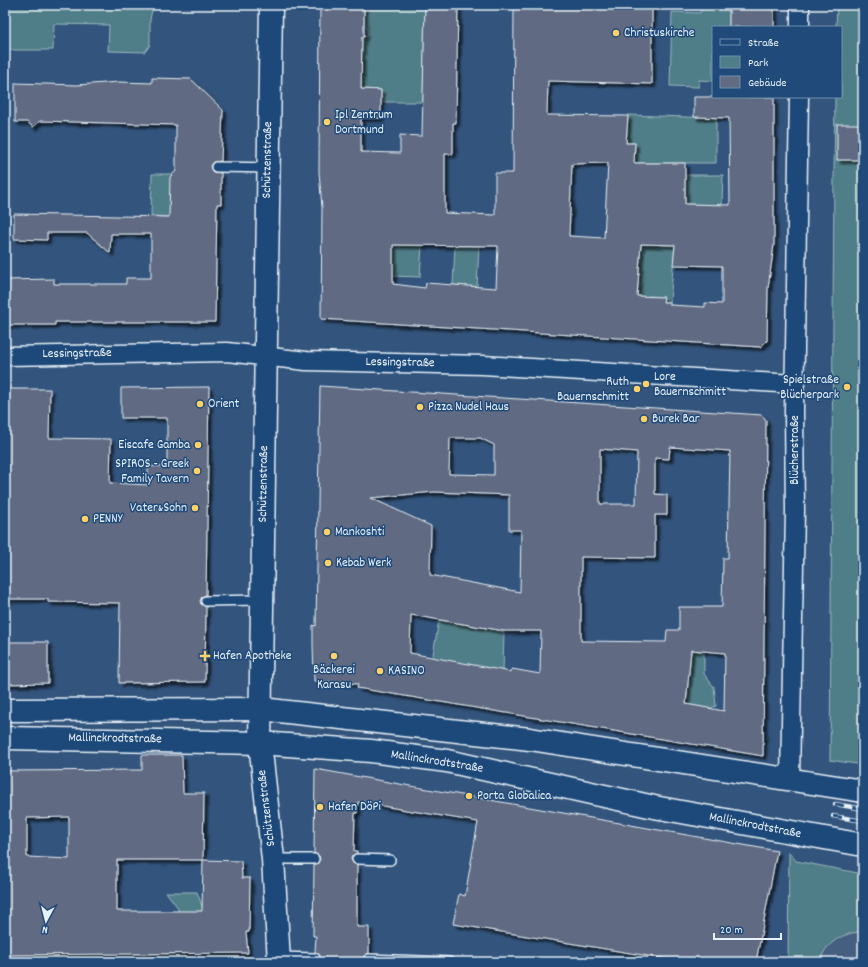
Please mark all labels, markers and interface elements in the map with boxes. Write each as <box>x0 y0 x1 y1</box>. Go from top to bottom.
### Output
place label: Christuskirche <box>624 24 695 43</box>
legend <box>712 26 842 98</box>
marker: Christuskirche <box>611 28 621 38</box>
text: Straße <box>748 35 779 52</box>
text: Park <box>748 55 769 72</box>
text: Gebäude <box>748 75 787 92</box>
place label: Ipl Zentrum Dortmund <box>335 106 393 140</box>
marker: Ipl Zentrum Dortmund <box>322 117 332 127</box>
street label: Schützenstraße <box>258 121 278 199</box>
street label: Lessingstraße <box>42 344 112 364</box>
street label: Lessingstraße <box>365 353 435 373</box>
place label: Lore Bauernschmitt <box>654 368 726 402</box>
place label: Spielstraße Blücherpark <box>780 371 839 405</box>
place label: Ruth Bauernschmitt <box>557 373 629 407</box>
marker: Lore Bauernschmitt <box>641 379 651 389</box>
marker: Spielstraße Blücherpark <box>842 382 852 392</box>
marker: Ruth Bauernschmitt <box>632 384 642 394</box>
place label: Orient <box>208 395 239 414</box>
place label: Pizza Nudel Haus <box>428 398 509 417</box>
marker: Orient <box>195 399 205 409</box>
marker: Pizza Nudel Haus <box>415 402 425 412</box>
place label: Burek Bar <box>652 410 700 429</box>
marker: Burek Bar <box>639 414 649 424</box>
street label: Blücherstraße <box>786 415 805 485</box>
place label: Eiscafe Gamba <box>118 436 191 455</box>
marker: Eiscafe Gamba <box>193 440 203 450</box>
street label: Schützenstraße <box>254 445 274 523</box>
place label: SPIROS - Greek Family Tavern <box>115 455 189 489</box>
marker: SPIROS - Greek Family Tavern <box>192 466 202 476</box>
place label: Vater&Sohn <box>130 499 187 518</box>
marker: Vater&Sohn <box>190 503 200 513</box>
place label: PENNY <box>93 510 124 529</box>
marker: PENNY <box>80 514 90 524</box>
place label: Mankoshti <box>335 523 385 542</box>
marker: Mankoshti <box>322 527 332 537</box>
place label: Kebab Werk <box>336 554 391 573</box>
marker: Kebab Werk <box>323 558 333 568</box>
place label: Hafen Apotheke <box>213 647 292 666</box>
marker: Hafen Apotheke <box>200 651 210 661</box>
marker: Bäckerei Karasu <box>329 651 339 661</box>
place label: Bäckerei Karasu <box>313 661 356 695</box>
place label: KASINO <box>388 662 425 681</box>
marker: KASINO <box>375 666 385 676</box>
street label: Mallinckrodtstraße <box>68 729 162 749</box>
street label: Mallinckrodtstraße <box>389 745 485 779</box>
street label: Schützenstraße <box>253 768 281 847</box>
place label: Porta Globalica <box>477 787 552 806</box>
marker: Porta Globalica <box>464 791 474 801</box>
place label: Hafen DöPi <box>328 798 381 817</box>
marker: Hafen DöPi <box>315 802 325 812</box>
street label: Mallinckrodtstraße <box>707 808 803 844</box>
north arrow <box>26 901 66 941</box>
scale bar <box>714 915 781 941</box>
text: N <box>41 921 49 937</box>
text: 20 m <box>720 922 743 939</box>

